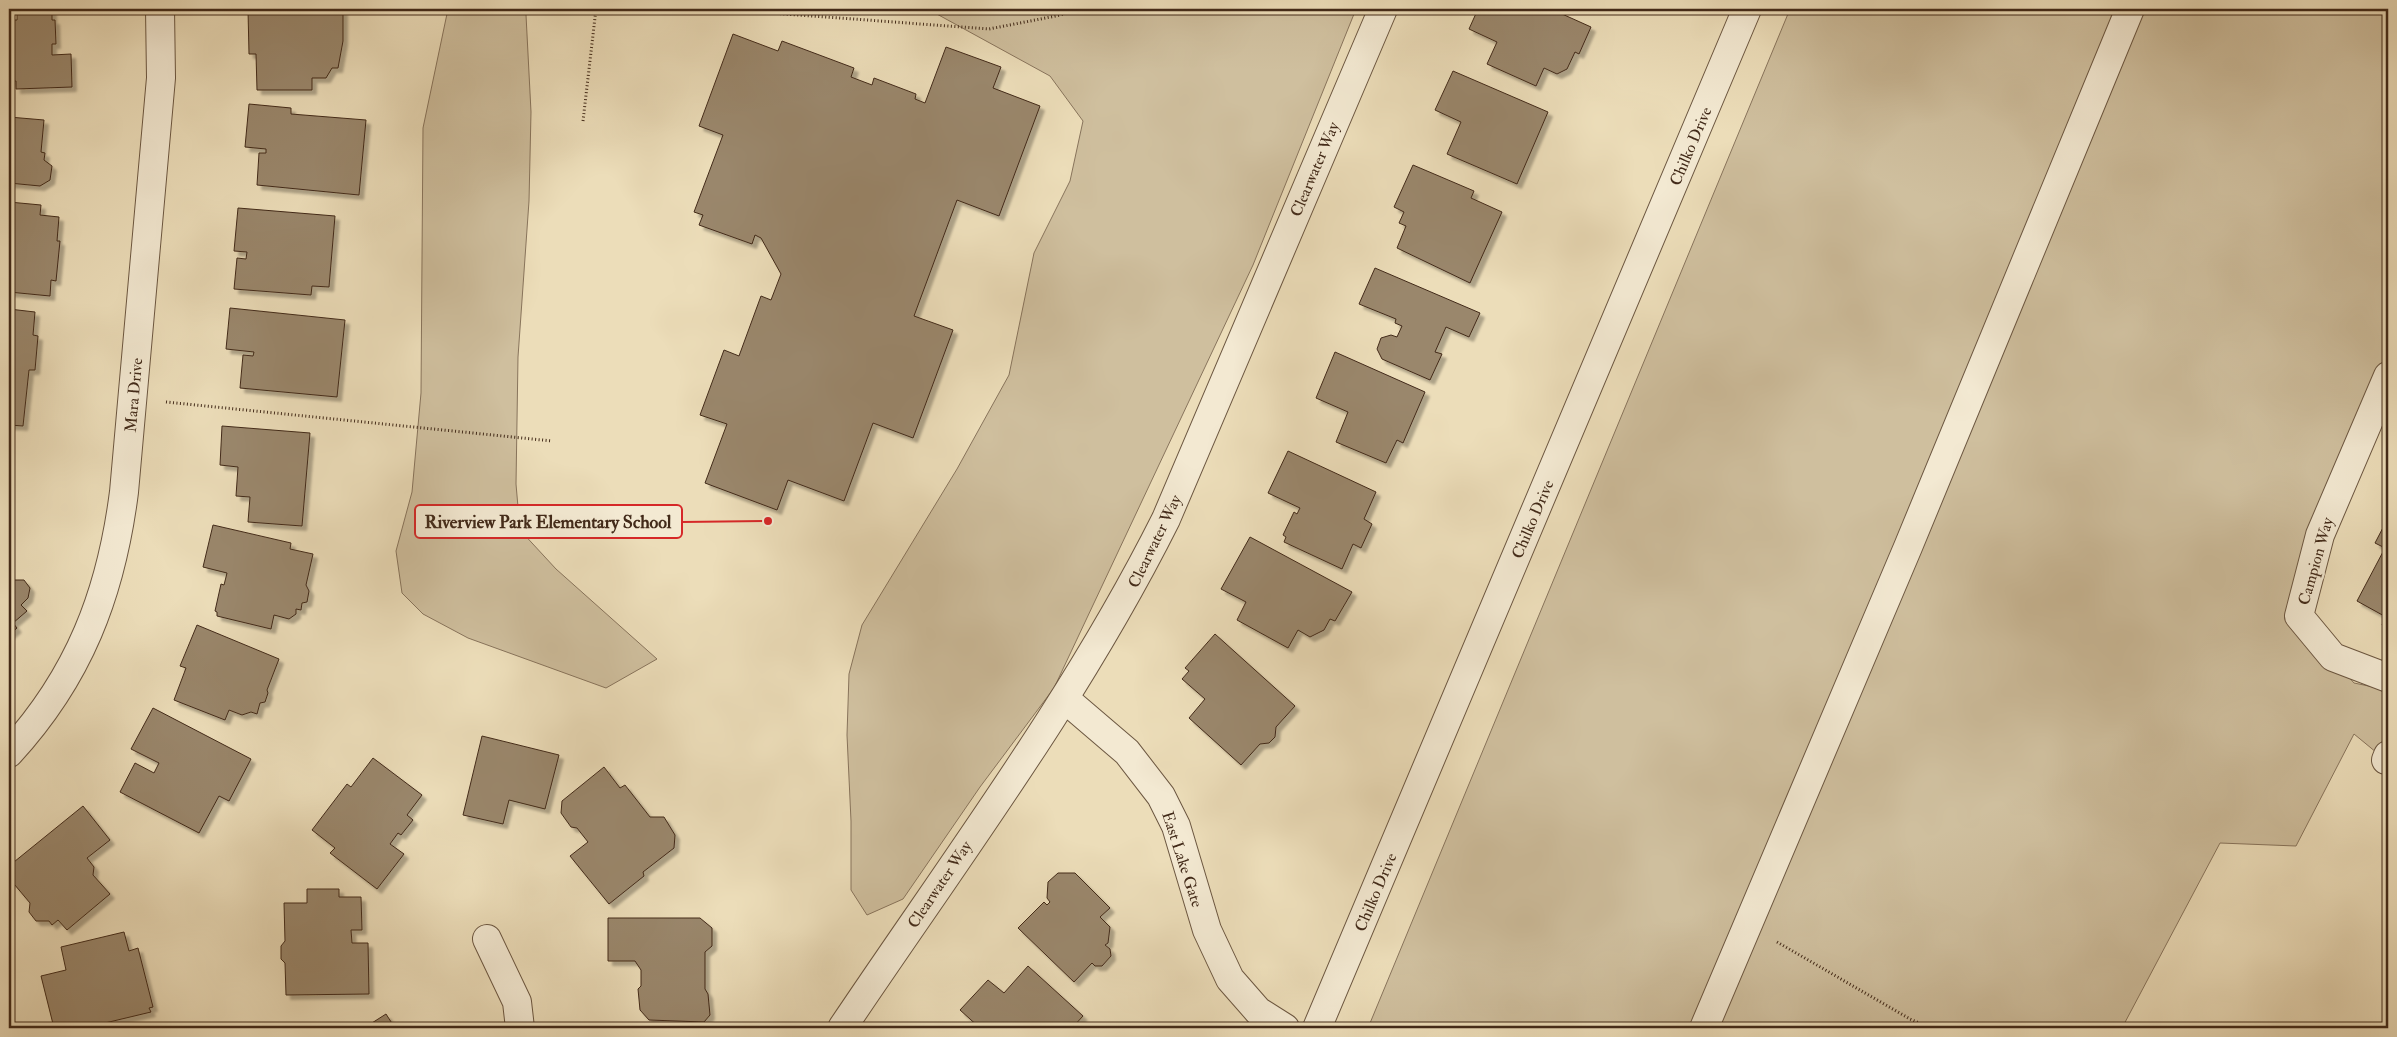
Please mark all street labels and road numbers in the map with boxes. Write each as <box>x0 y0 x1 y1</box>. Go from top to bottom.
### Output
street label: Chilko Drive <box>1665 104 1717 189</box>
street label: Clearwater Way <box>1286 118 1344 220</box>
street label: Mara Drive <box>121 357 147 433</box>
street label: Chilko Drive <box>1507 477 1559 562</box>
street label: Clearwater Way <box>1124 491 1186 591</box>
street label: Campion Way <box>2294 514 2339 608</box>
street label: East Lake Gate <box>1157 809 1207 910</box>
street label: Clearwater Way <box>903 836 977 932</box>
street label: Chilko Drive <box>1350 850 1402 935</box>

